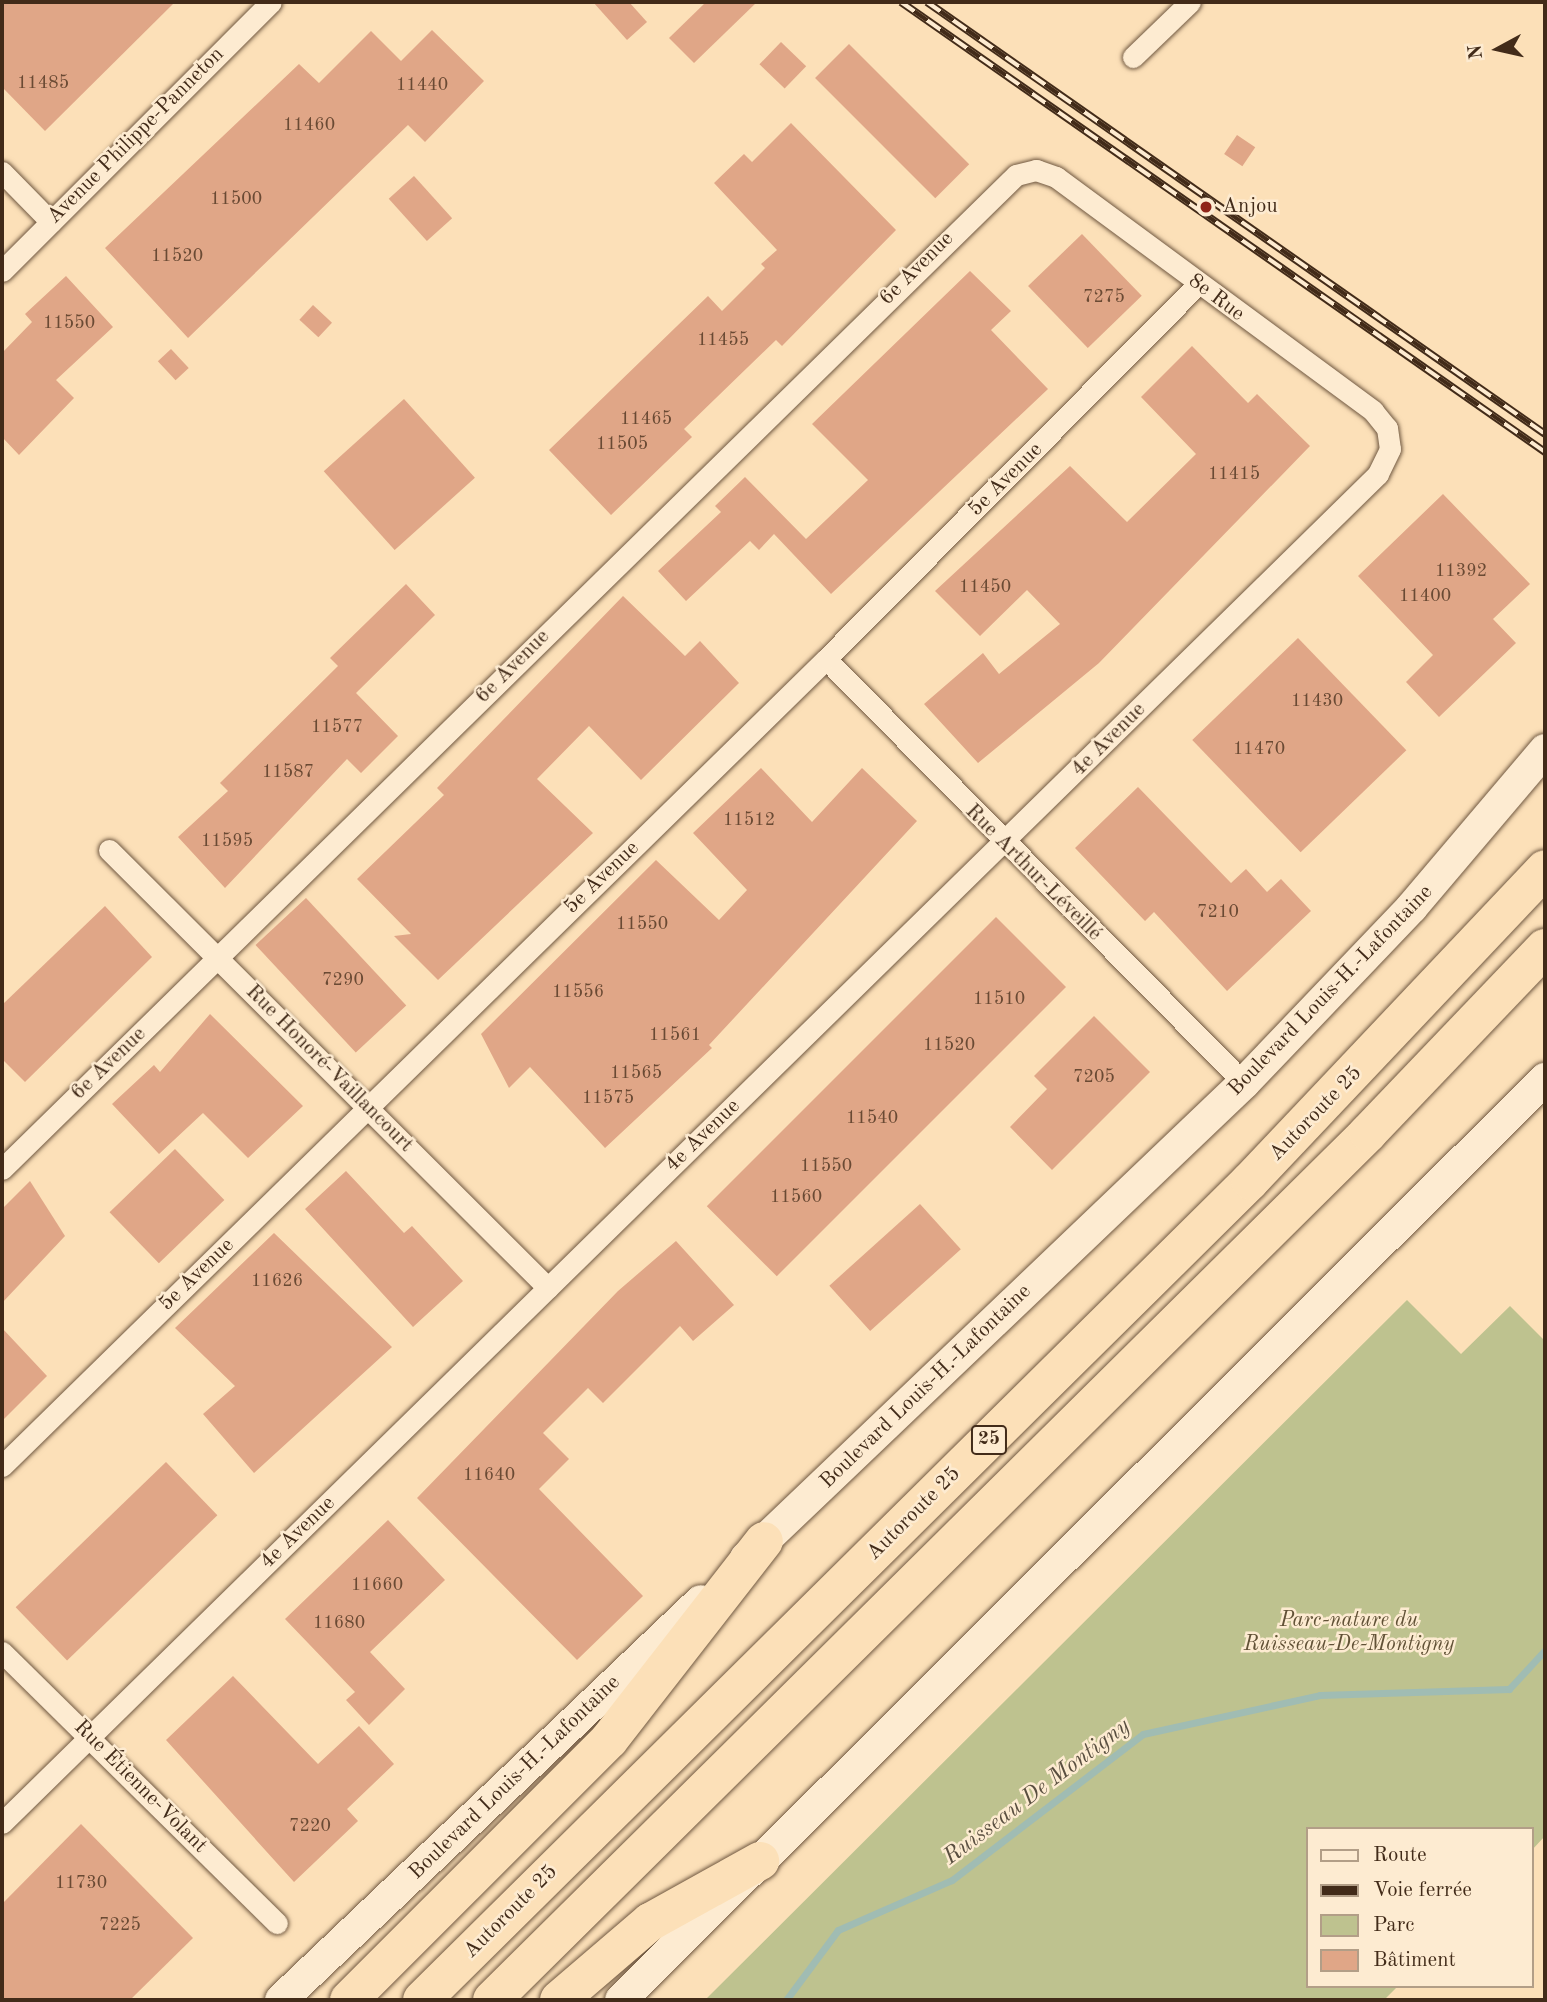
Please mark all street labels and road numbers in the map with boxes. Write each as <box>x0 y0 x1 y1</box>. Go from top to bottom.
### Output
street label: Avenue Philippe-Panneton <box>42 42 230 230</box>
street label: 6e Avenue <box>875 227 959 311</box>
street label: 8e Rue <box>1183 269 1249 327</box>
street label: 5e Avenue <box>964 438 1048 522</box>
street label: 6e Avenue <box>471 625 555 709</box>
street label: 4e Avenue <box>1067 698 1151 782</box>
street label: Rue Arthur-Léveillé <box>959 799 1107 947</box>
street label: 5e Avenue <box>559 836 645 920</box>
street label: Boulevard Louis-H.-Lafontaine <box>1223 880 1439 1102</box>
street label: Rue Honoré-Vaillancourt <box>240 980 418 1158</box>
street label: 6e Avenue <box>66 1022 152 1106</box>
street label: Autoroute 25 <box>1264 1061 1368 1167</box>
street label: 4e Avenue <box>660 1094 746 1178</box>
street label: 5e Avenue <box>154 1233 240 1317</box>
street label: Boulevard Louis-H.-Lafontaine <box>815 1279 1037 1495</box>
road number: 25 <box>970 1424 1008 1456</box>
street label: Autoroute 25 <box>862 1462 966 1566</box>
street label: 4e Avenue <box>255 1491 341 1575</box>
street label: Boulevard Louis-H.-Lafontaine <box>404 1670 626 1886</box>
street label: Rue Étienne-Volant <box>68 1715 212 1859</box>
street label: Autoroute 25 <box>459 1860 563 1964</box>

